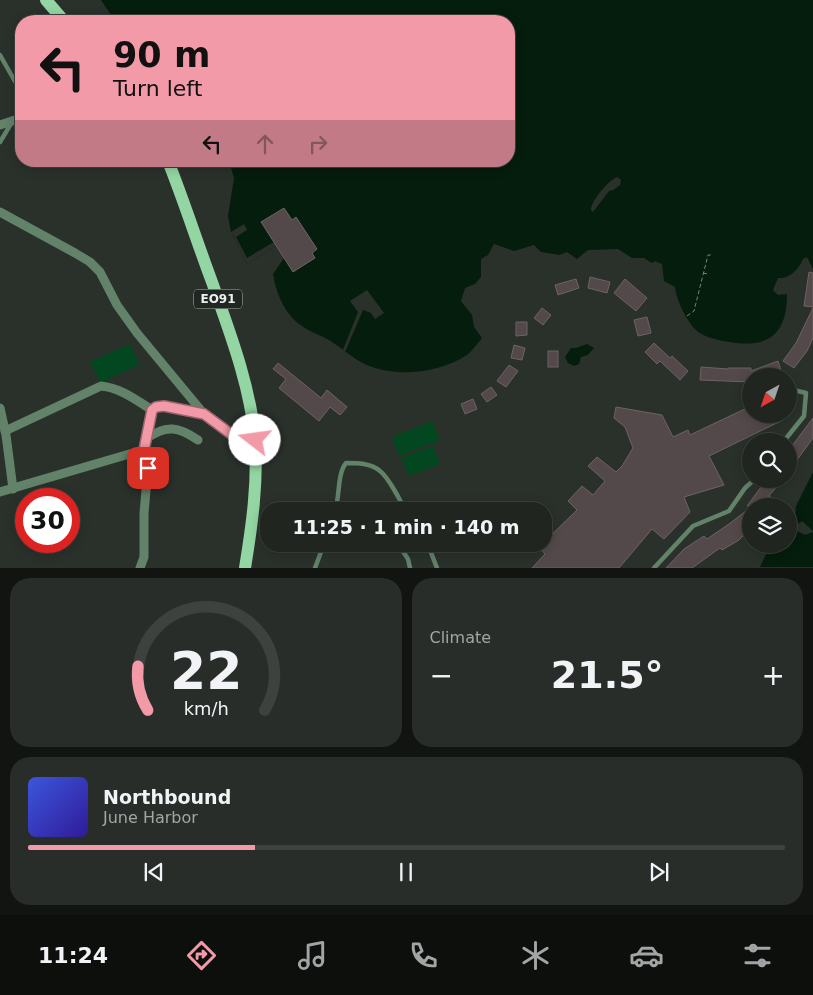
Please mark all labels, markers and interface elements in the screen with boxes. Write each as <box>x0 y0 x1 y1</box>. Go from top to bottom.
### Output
icon: left <box>30 35 95 100</box>
text: 90 m <box>113 35 210 75</box>
text: Turn left <box>113 76 202 101</box>
icon: left <box>198 130 226 158</box>
icon: ahead <box>251 130 279 158</box>
icon: right <box>304 130 332 158</box>
road number: ΕΟ91 <box>194 290 242 308</box>
north arrow <box>742 368 798 422</box>
map controls <box>742 368 797 553</box>
position arrow <box>228 413 280 465</box>
button: search <box>742 433 797 488</box>
pin <box>127 447 169 489</box>
icon: arrive <box>134 454 162 482</box>
speed limit sign: 30 <box>15 488 80 553</box>
button: layers <box>742 498 797 553</box>
text: 11:25 · 1 min · 140 m <box>292 516 520 538</box>
text: Climate <box>430 628 491 647</box>
text: 22 <box>170 641 242 701</box>
text: 21.5° <box>551 653 664 697</box>
text: − <box>430 659 453 692</box>
text: + <box>762 659 785 692</box>
text: km/h <box>183 698 228 719</box>
text: Northbound <box>103 786 231 808</box>
text: June Harbor <box>103 808 198 827</box>
icon: previous <box>140 858 168 886</box>
icon: pause <box>392 858 420 886</box>
icon: next <box>645 858 673 886</box>
icon: directions <box>184 938 219 973</box>
icon: music <box>295 938 330 973</box>
icon: phone <box>406 938 441 973</box>
icon: climate <box>518 938 553 973</box>
icon: car <box>629 938 664 973</box>
icon: filters <box>740 938 775 973</box>
text: 11:24 <box>38 943 108 968</box>

